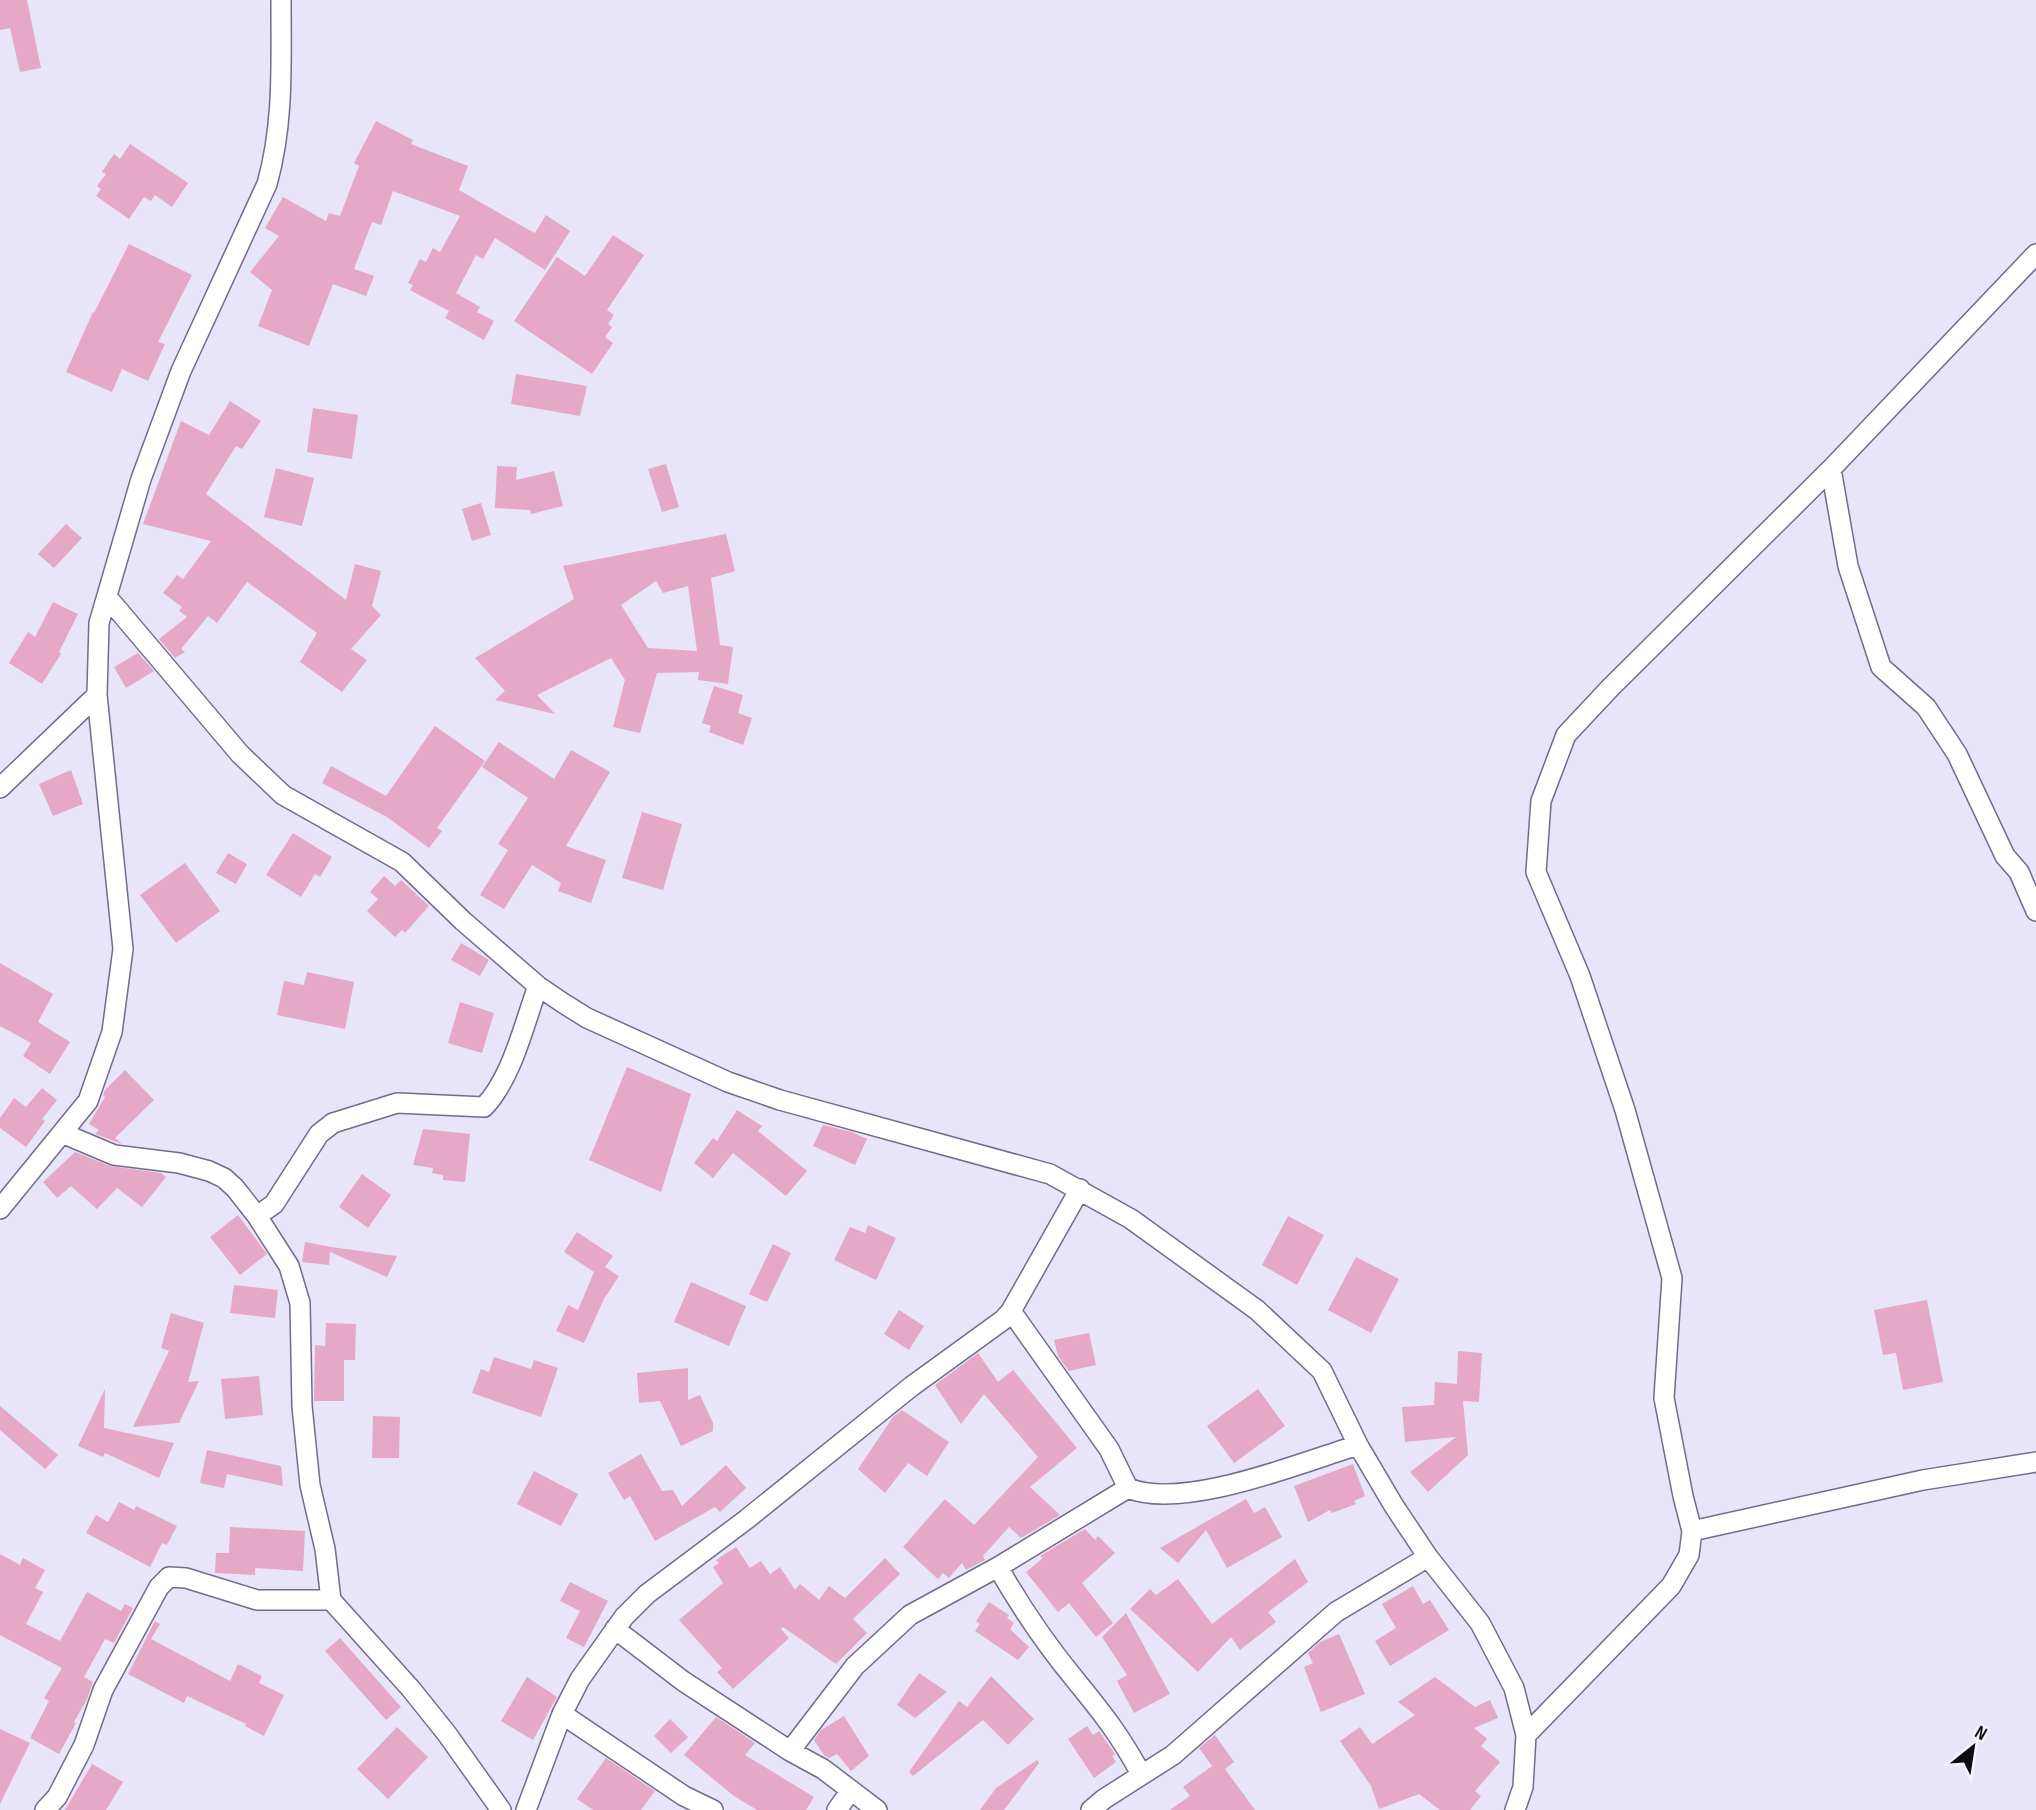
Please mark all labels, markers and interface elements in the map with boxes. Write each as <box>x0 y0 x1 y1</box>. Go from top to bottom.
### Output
north arrow <box>1938 1712 2008 1782</box>
text: N <box>1971 1721 1991 1746</box>

